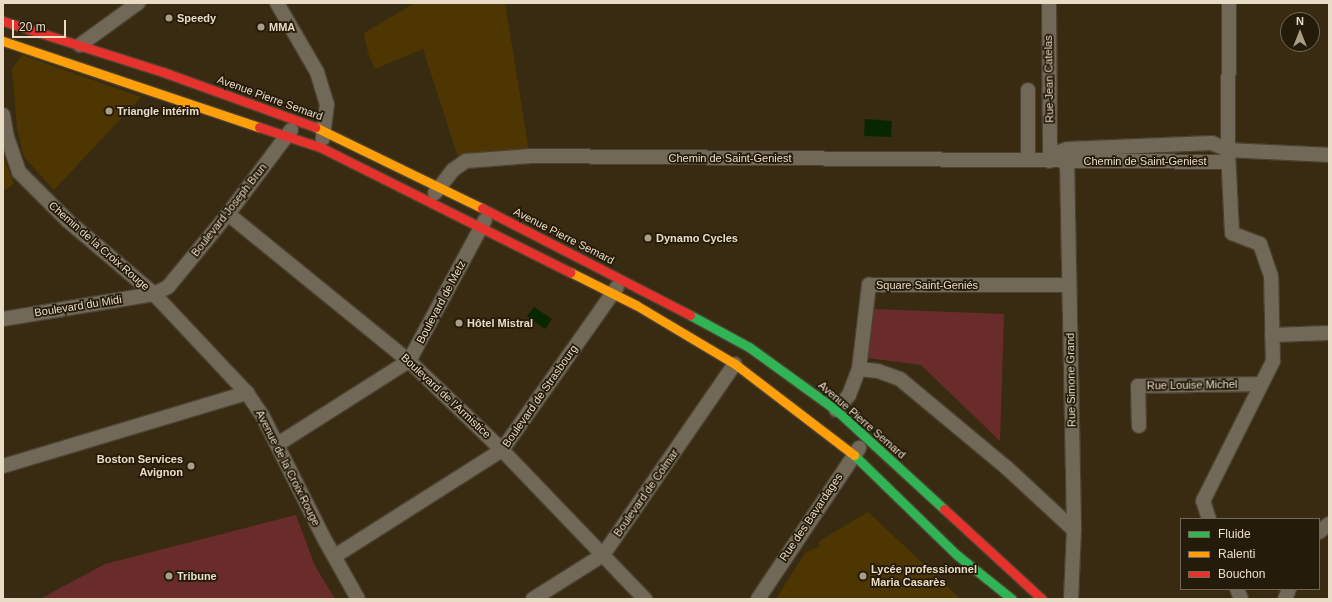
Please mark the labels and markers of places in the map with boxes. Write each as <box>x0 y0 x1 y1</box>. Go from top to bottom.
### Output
place label: Speedy <box>177 11 216 25</box>
marker: Speedy <box>164 13 174 23</box>
place label: MMA <box>269 20 295 34</box>
marker: MMA <box>256 22 266 32</box>
place label: Triangle intérim <box>117 104 199 118</box>
marker: Triangle intérim <box>104 106 114 116</box>
place label: Dynamo Cycles <box>656 231 738 245</box>
marker: Dynamo Cycles <box>643 233 653 243</box>
place label: Hôtel Mistral <box>467 316 533 330</box>
marker: Hôtel Mistral <box>454 318 464 328</box>
place label: Boston Services Avignon <box>97 453 183 479</box>
marker: Boston Services Avignon <box>186 461 196 471</box>
place label: Lycée professionnel Maria Casarès <box>871 563 977 589</box>
place label: Tribune <box>177 569 217 583</box>
marker: Tribune <box>164 571 174 581</box>
marker: Lycée professionnel Maria Casarès <box>858 571 868 581</box>

